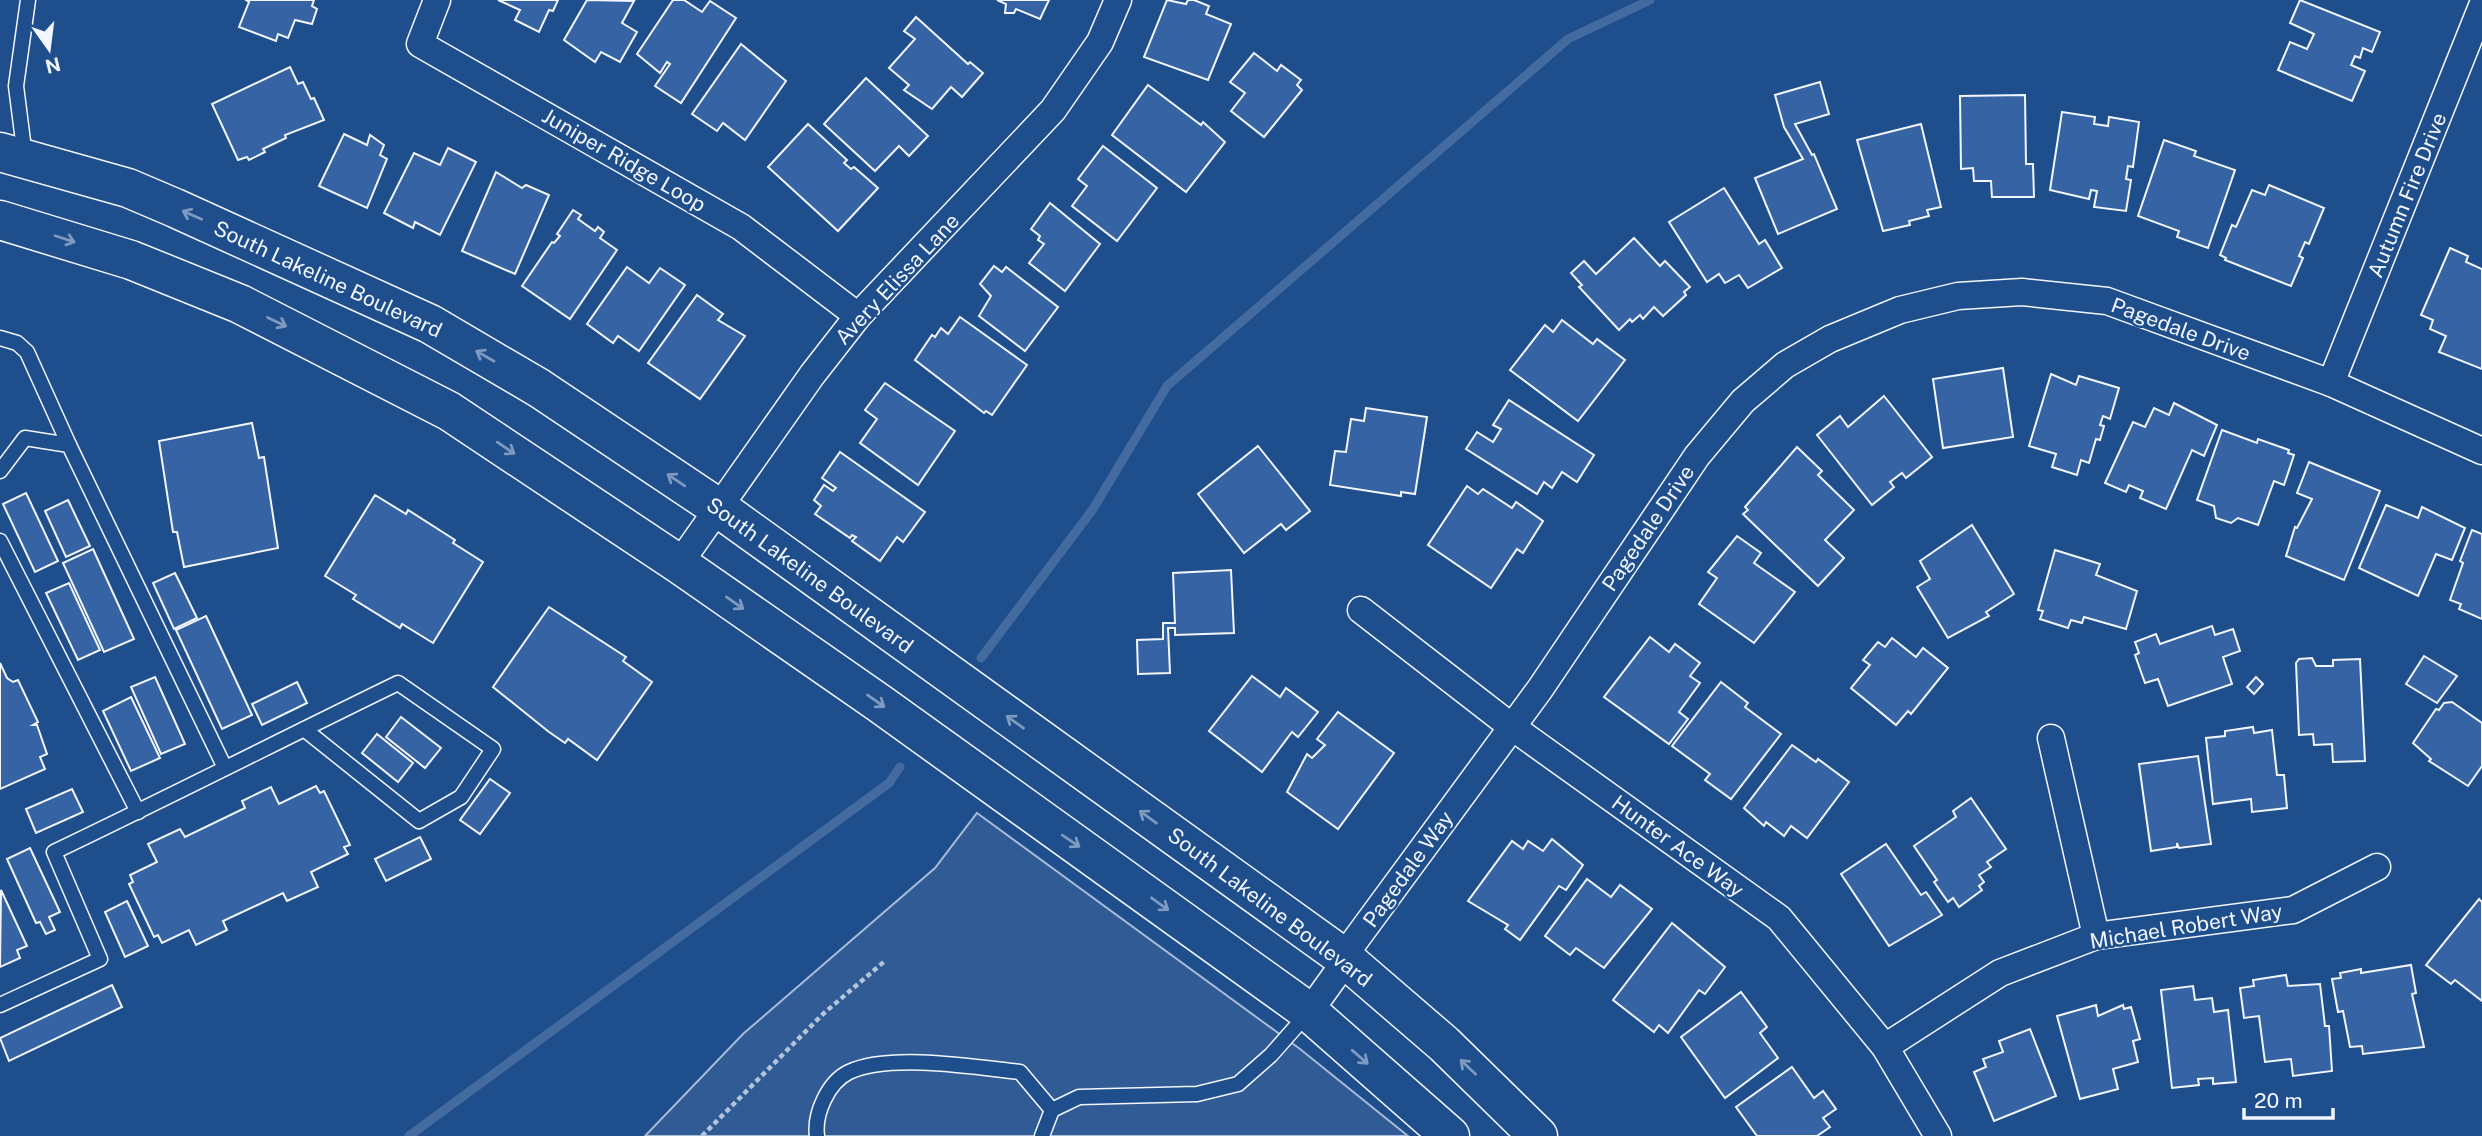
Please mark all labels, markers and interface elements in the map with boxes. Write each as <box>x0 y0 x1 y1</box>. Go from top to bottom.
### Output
north arrow <box>14 14 84 84</box>
text: N <box>43 53 63 78</box>
street label: Juniper Ridge Loop <box>538 103 710 217</box>
street label: Autumn Fire Drive <box>2363 109 2451 281</box>
one-way arrow <box>182 208 204 221</box>
street label: Avery Elissa Lane <box>830 208 964 350</box>
street label: South Lakeline Boulevard <box>210 215 446 343</box>
one-way arrow <box>54 234 76 247</box>
street label: Pagedale Drive <box>2108 292 2254 366</box>
one-way arrow <box>266 316 287 330</box>
one-way arrow <box>476 349 496 363</box>
one-way arrow <box>496 441 515 456</box>
street label: Pagedale Drive <box>1597 460 1699 596</box>
one-way arrow <box>667 473 687 487</box>
street label: South Lakeline Boulevard <box>702 492 918 658</box>
one-way arrow <box>725 596 744 610</box>
one-way arrow <box>866 694 885 708</box>
one-way arrow <box>1006 715 1025 729</box>
street label: Hunter Ace Way <box>1607 790 1749 902</box>
street label: Pagedale Way <box>1358 806 1458 932</box>
one-way arrow <box>1139 810 1158 824</box>
street label: South Lakeline Boulevard <box>1163 822 1377 992</box>
one-way arrow <box>1061 834 1081 848</box>
one-way arrow <box>1150 897 1169 911</box>
street label: Michael Robert Way <box>2088 898 2284 954</box>
one-way arrow <box>1351 1049 1369 1065</box>
one-way arrow <box>1460 1059 1477 1076</box>
scale bar <box>2244 1076 2333 1120</box>
text: 20 m <box>2254 1088 2303 1113</box>

